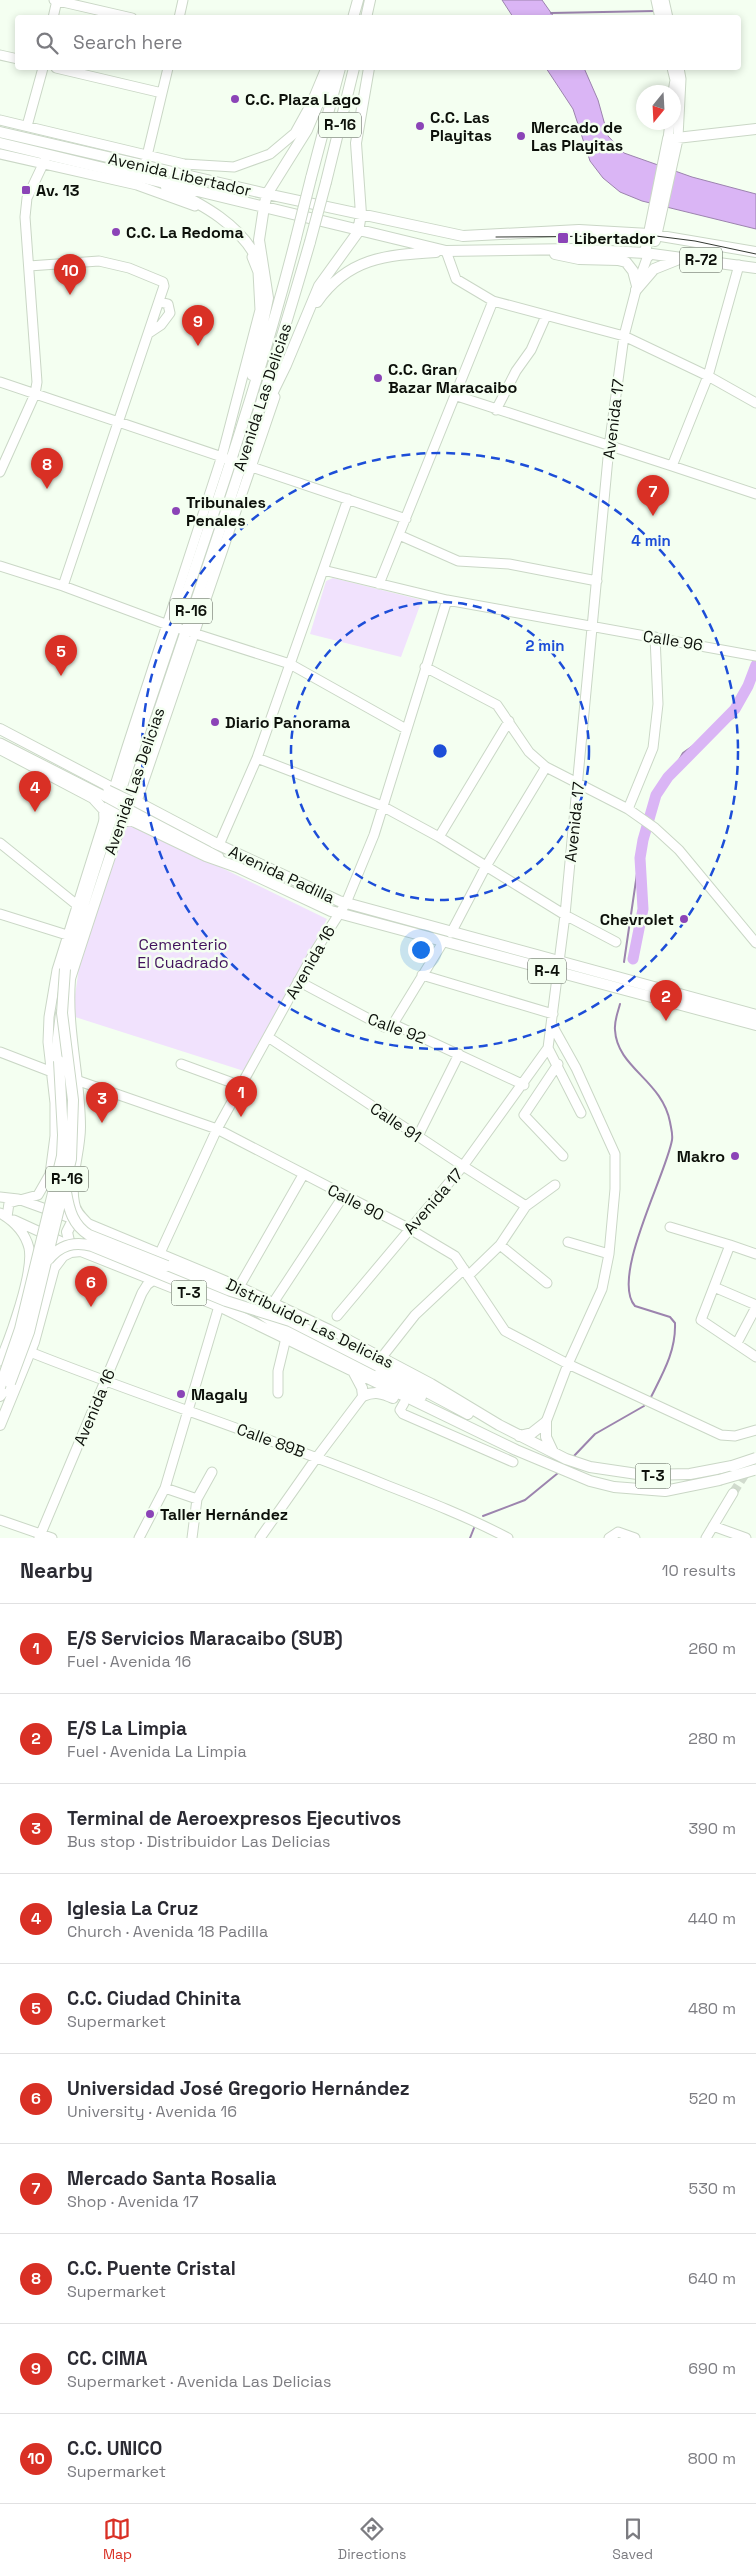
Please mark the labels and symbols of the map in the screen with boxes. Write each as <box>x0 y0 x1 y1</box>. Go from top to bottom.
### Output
north arrow <box>636 85 681 130</box>
place label: C.C. Plaza Lago <box>245 89 361 110</box>
marker: C.C. Plaza Lago <box>229 93 241 105</box>
place label: C.C. Las Playitas <box>430 107 492 146</box>
road number: R-16 <box>319 112 361 138</box>
place label: Mercado de Las Playitas <box>531 117 623 156</box>
marker: C.C. Las Playitas <box>414 120 426 132</box>
marker: Mercado de Las Playitas <box>515 130 527 142</box>
street label: Avenida Libertador <box>106 148 253 201</box>
place label: Av. 13 <box>36 180 80 201</box>
marker: Av. 13 <box>20 184 32 196</box>
place label: C.C. La Redoma <box>126 222 244 243</box>
marker: C.C. La Redoma <box>110 226 122 238</box>
place label: Libertador <box>574 228 655 249</box>
marker: Libertador <box>556 231 570 245</box>
road number: R-72 <box>680 248 722 272</box>
pin: 10 <box>54 254 86 295</box>
pin: 9 <box>182 305 214 346</box>
street label: Avenida Las Delicias <box>229 321 296 474</box>
place label: C.C. Gran Bazar Maracaibo <box>388 359 517 398</box>
marker: C.C. Gran Bazar Maracaibo <box>372 372 384 384</box>
street label: Avenida 17 <box>598 378 629 460</box>
pin: 8 <box>31 448 63 489</box>
pin: 7 <box>637 475 669 516</box>
place label: Tribunales Penales <box>186 492 266 531</box>
marker: Tribunales Penales <box>170 505 182 517</box>
text: 4 min <box>631 531 671 550</box>
road number: R-16 <box>170 598 212 624</box>
street label: Calle 96 <box>641 625 704 656</box>
pin: 5 <box>45 635 77 676</box>
text: 2 min <box>526 636 564 655</box>
street label: Avenida Las Delicias <box>99 705 170 858</box>
place label: Diario Panorama <box>225 712 350 733</box>
marker: Diario Panorama <box>209 716 221 728</box>
centre of rings <box>431 742 449 760</box>
pin: 4 <box>19 771 51 812</box>
street label: Avenida 17 <box>560 781 589 863</box>
street label: Avenida Padilla <box>225 841 338 908</box>
place label: Chevrolet <box>600 909 674 930</box>
marker: Chevrolet <box>678 913 690 925</box>
street label: Avenida 16 <box>281 922 340 1003</box>
park label: Cementerio El Cuadrado <box>137 934 229 973</box>
your location <box>408 937 434 963</box>
road number: R-4 <box>528 958 566 984</box>
pin: 2 <box>650 980 682 1021</box>
street label: Calle 92 <box>365 1008 429 1049</box>
pin: 1 <box>225 1076 257 1117</box>
pin: 3 <box>86 1082 118 1123</box>
street label: Calle 91 <box>366 1098 425 1147</box>
place label: Makro <box>677 1146 725 1167</box>
marker: Makro <box>729 1150 741 1162</box>
street label: Avenida 17 <box>399 1164 468 1239</box>
road number: R-16 <box>46 1166 88 1192</box>
street label: Calle 90 <box>324 1179 388 1226</box>
pin: 6 <box>75 1266 107 1307</box>
street label: Distribuidor Las Delicias <box>223 1274 397 1373</box>
road number: T-3 <box>172 1280 206 1306</box>
street label: Avenida 16 <box>69 1366 120 1449</box>
place label: Magaly <box>191 1384 248 1405</box>
marker: Magaly <box>175 1388 187 1400</box>
street label: Calle 89B <box>234 1418 308 1463</box>
road number: T-3 <box>636 1464 670 1488</box>
place label: Taller Hernández <box>160 1504 288 1525</box>
marker: Taller Hernández <box>144 1508 156 1520</box>

